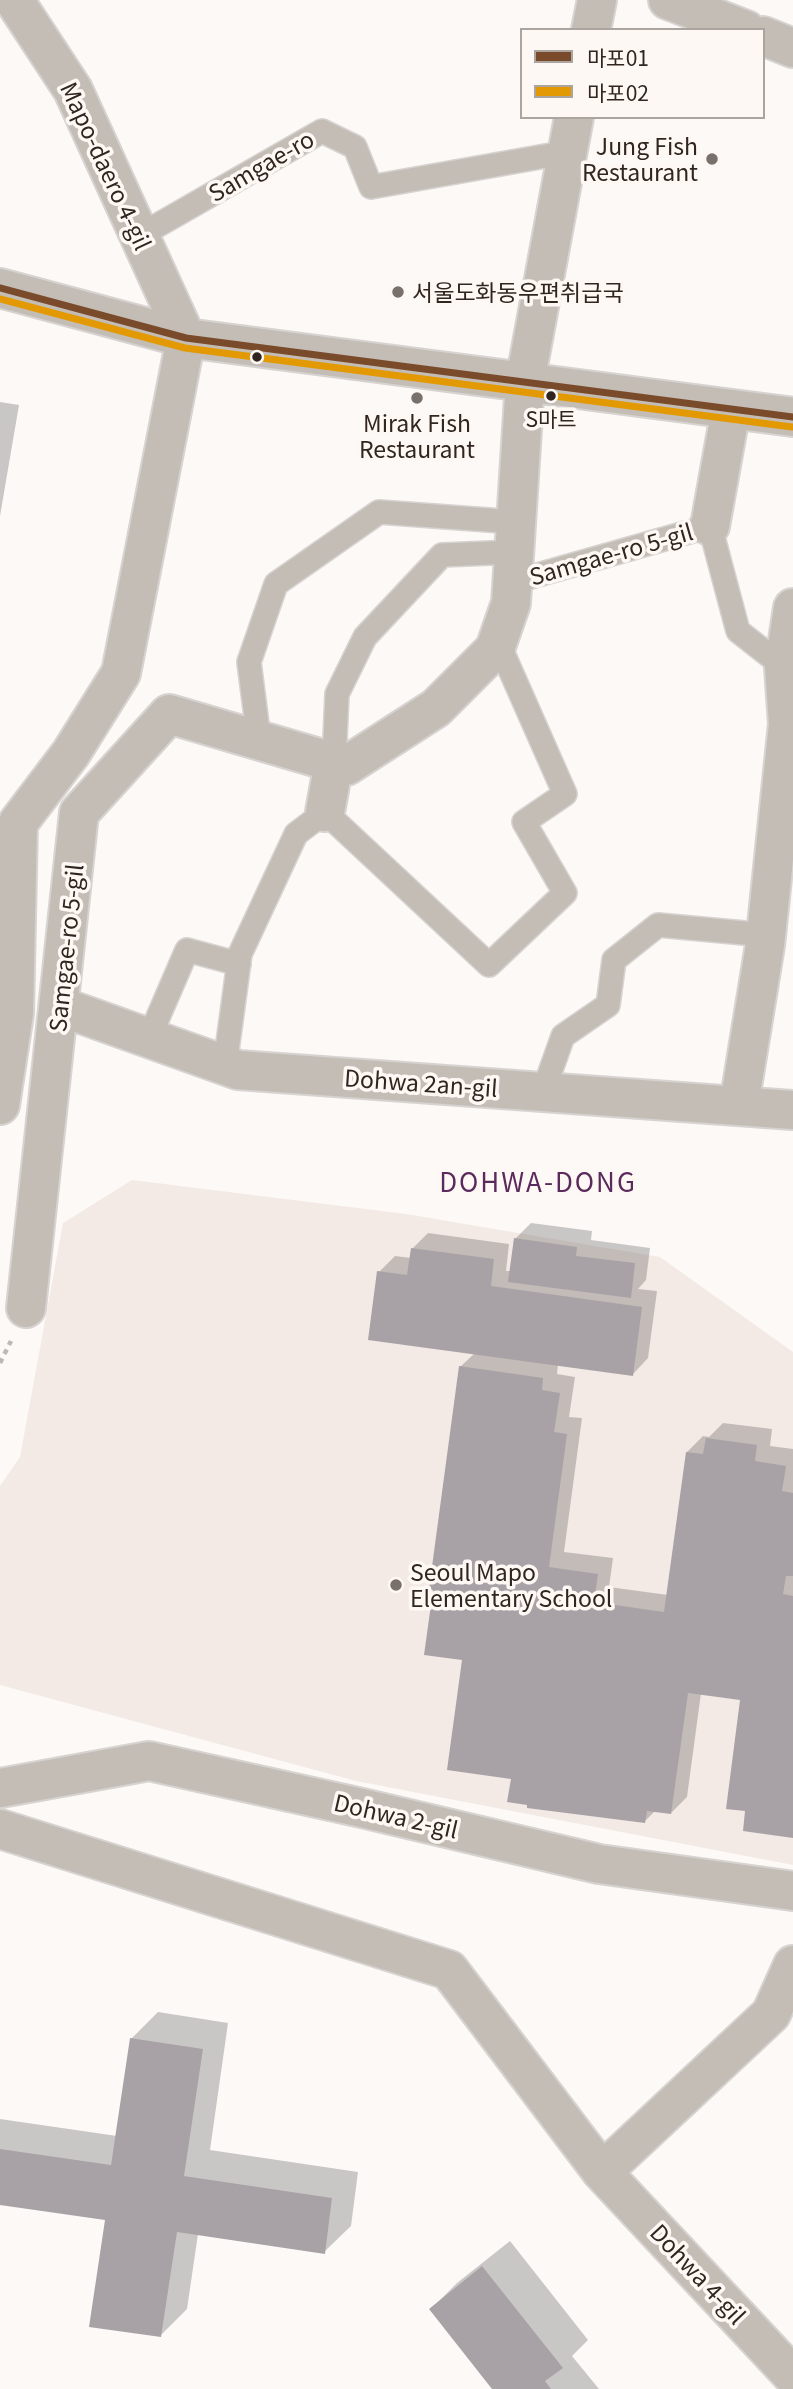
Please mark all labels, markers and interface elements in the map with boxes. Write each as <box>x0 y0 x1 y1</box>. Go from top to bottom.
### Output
legend <box>520 28 765 119</box>
text: 마포01 <box>587 42 649 72</box>
text: 마포02 <box>587 77 649 107</box>
street label: Mapo-daero 4-gil <box>55 78 157 254</box>
street label: Samgae-ro <box>203 125 319 207</box>
place label: Jung Fish Restaurant <box>582 132 698 186</box>
marker: Jung Fish Restaurant <box>704 151 720 167</box>
place label: 서울도화동우편취급국 <box>412 278 624 306</box>
marker: 서울도화동우편취급국 <box>390 284 406 300</box>
unlabelled marker <box>250 350 264 364</box>
marker: S마트 <box>544 389 558 403</box>
marker: Mirak Fish Restaurant <box>409 390 425 406</box>
place label: S마트 <box>525 406 577 432</box>
place label: Mirak Fish Restaurant <box>359 409 475 463</box>
street label: Samgae-ro 5-gil <box>526 518 696 590</box>
street label: Samgae-ro 5-gil <box>43 863 89 1033</box>
street label: Dohwa 2an-gil <box>343 1064 499 1102</box>
district label: DOHWA-DONG <box>440 1166 636 1198</box>
place label: Seoul Mapo Elementary School <box>410 1558 612 1612</box>
marker: Seoul Mapo Elementary School <box>388 1577 404 1593</box>
street label: Dohwa 2-gil <box>331 1788 461 1844</box>
street label: Dohwa 4-gil <box>645 2218 751 2330</box>

